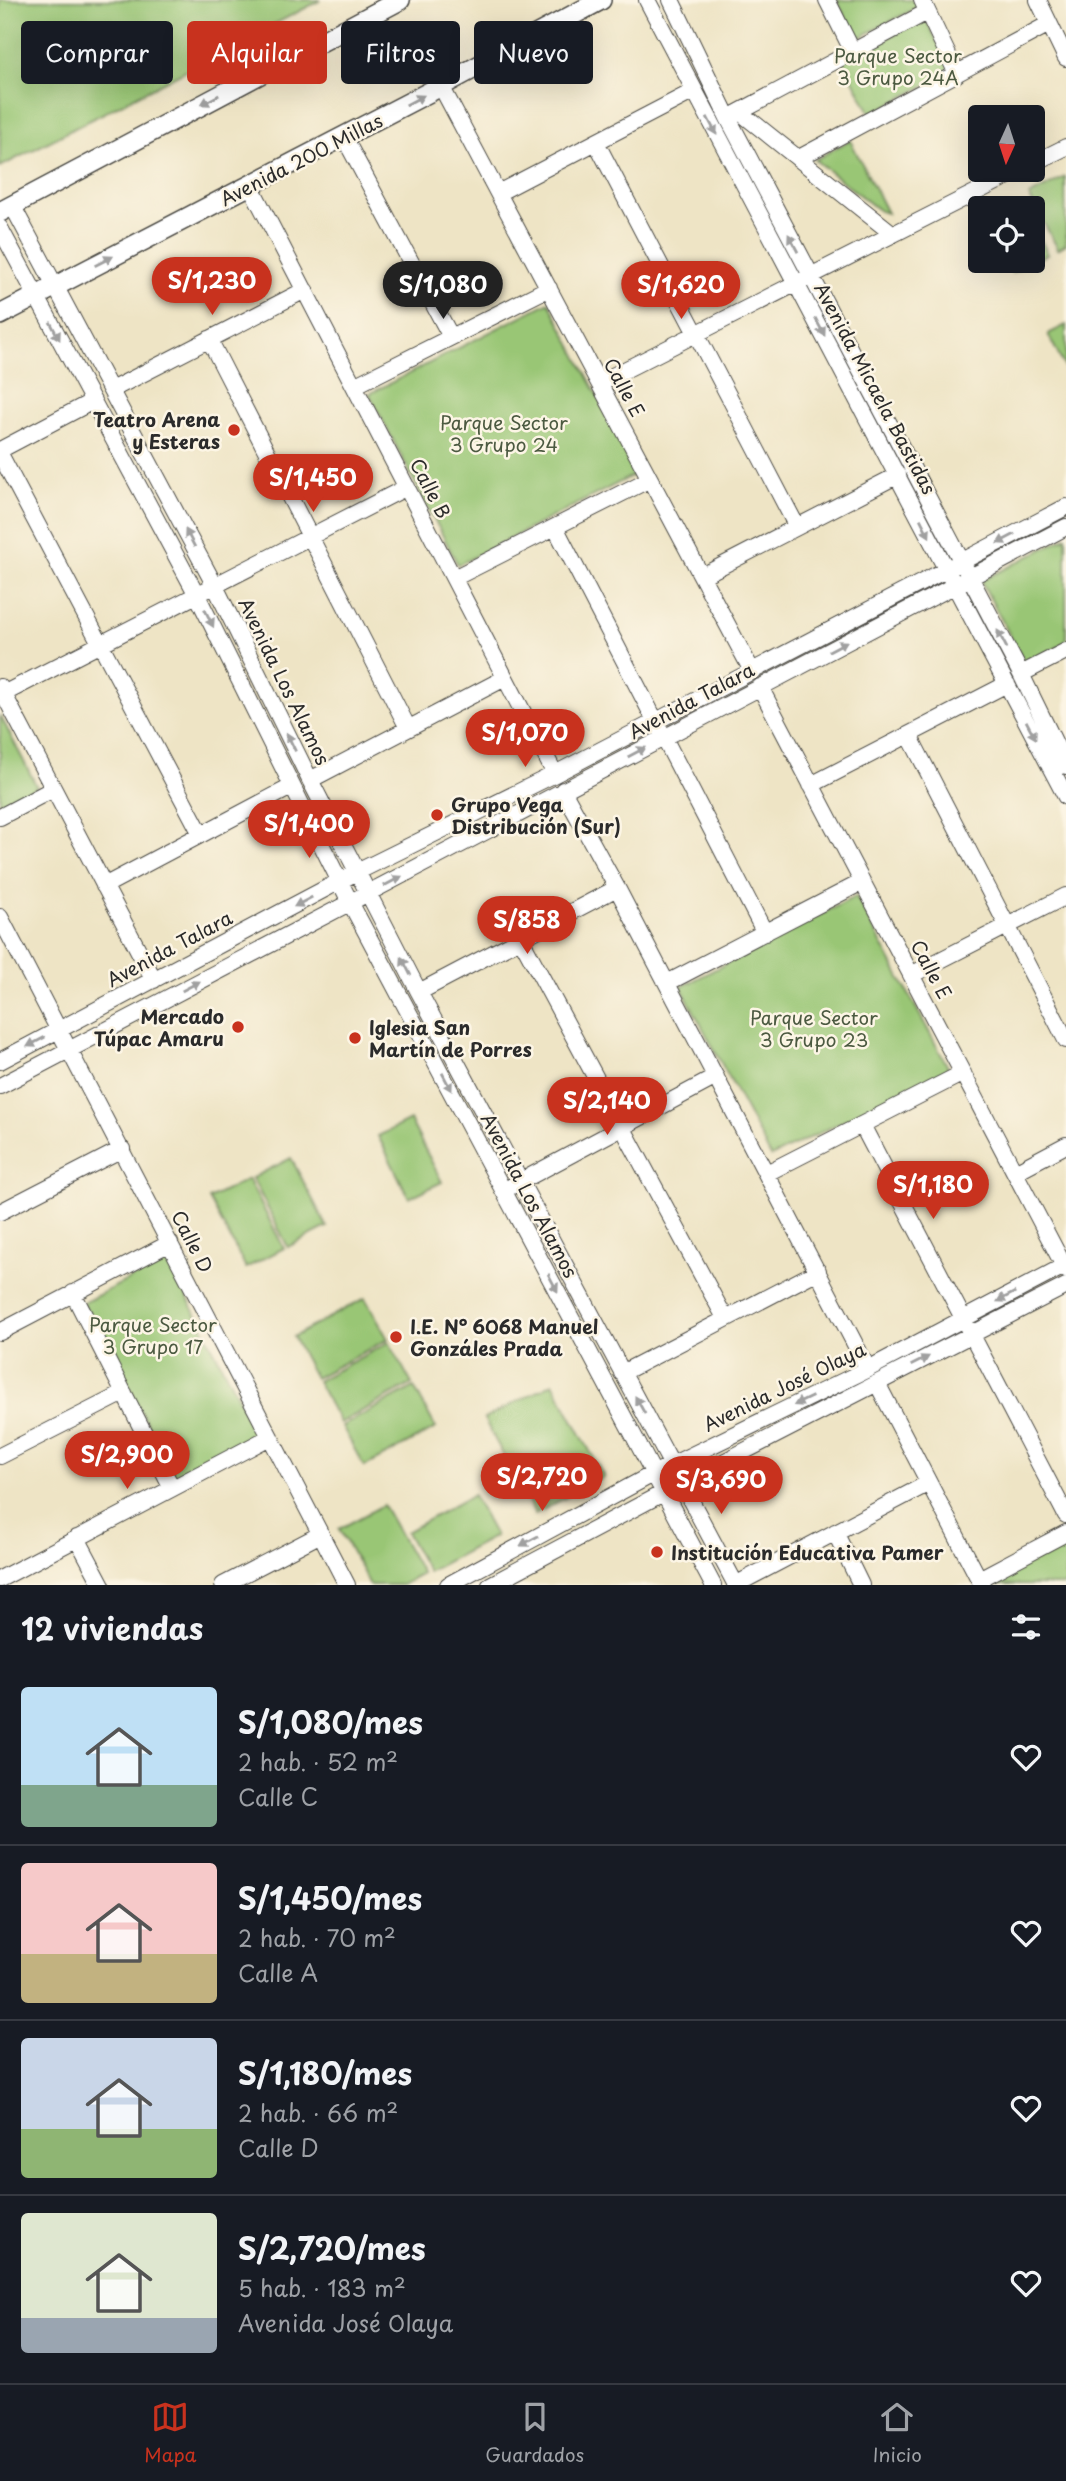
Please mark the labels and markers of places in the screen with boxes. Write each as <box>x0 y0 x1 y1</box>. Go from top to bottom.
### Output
pin: S/1,230 <box>147 258 277 317</box>
pin: S/1,080 <box>378 262 508 321</box>
pin: S/1,620 <box>616 262 746 321</box>
place label: Teatro Arena y Esteras <box>93 405 220 455</box>
marker: Teatro Arena y Esteras <box>226 422 242 438</box>
pin: S/1,450 <box>248 454 378 514</box>
pin: S/1,070 <box>460 710 590 769</box>
place label: Grupo Vega Distribución (Sur) <box>451 790 621 840</box>
pin: S/1,400 <box>244 800 374 860</box>
marker: Grupo Vega Distribución (Sur) <box>429 807 445 823</box>
pin: S/858 <box>478 897 576 956</box>
place label: Mercado Túpac Amaru <box>94 1002 224 1052</box>
place label: Iglesia San Martín de Porres <box>369 1013 532 1063</box>
marker: Mercado Túpac Amaru <box>230 1019 246 1035</box>
marker: Iglesia San Martín de Porres <box>347 1030 363 1046</box>
pin: S/2,140 <box>542 1078 672 1137</box>
pin: S/1,180 <box>868 1162 998 1221</box>
place label: I.E. N° 6068 Manuel Gonzáles Prada <box>410 1312 598 1362</box>
marker: I.E. N° 6068 Manuel Gonzáles Prada <box>388 1329 404 1345</box>
pin: S/2,900 <box>62 1432 192 1491</box>
pin: S/2,720 <box>477 1454 607 1513</box>
pin: S/3,690 <box>656 1456 786 1516</box>
place label: Institución Educativa Pamer <box>671 1538 944 1566</box>
marker: Institución Educativa Pamer <box>649 1544 665 1560</box>

